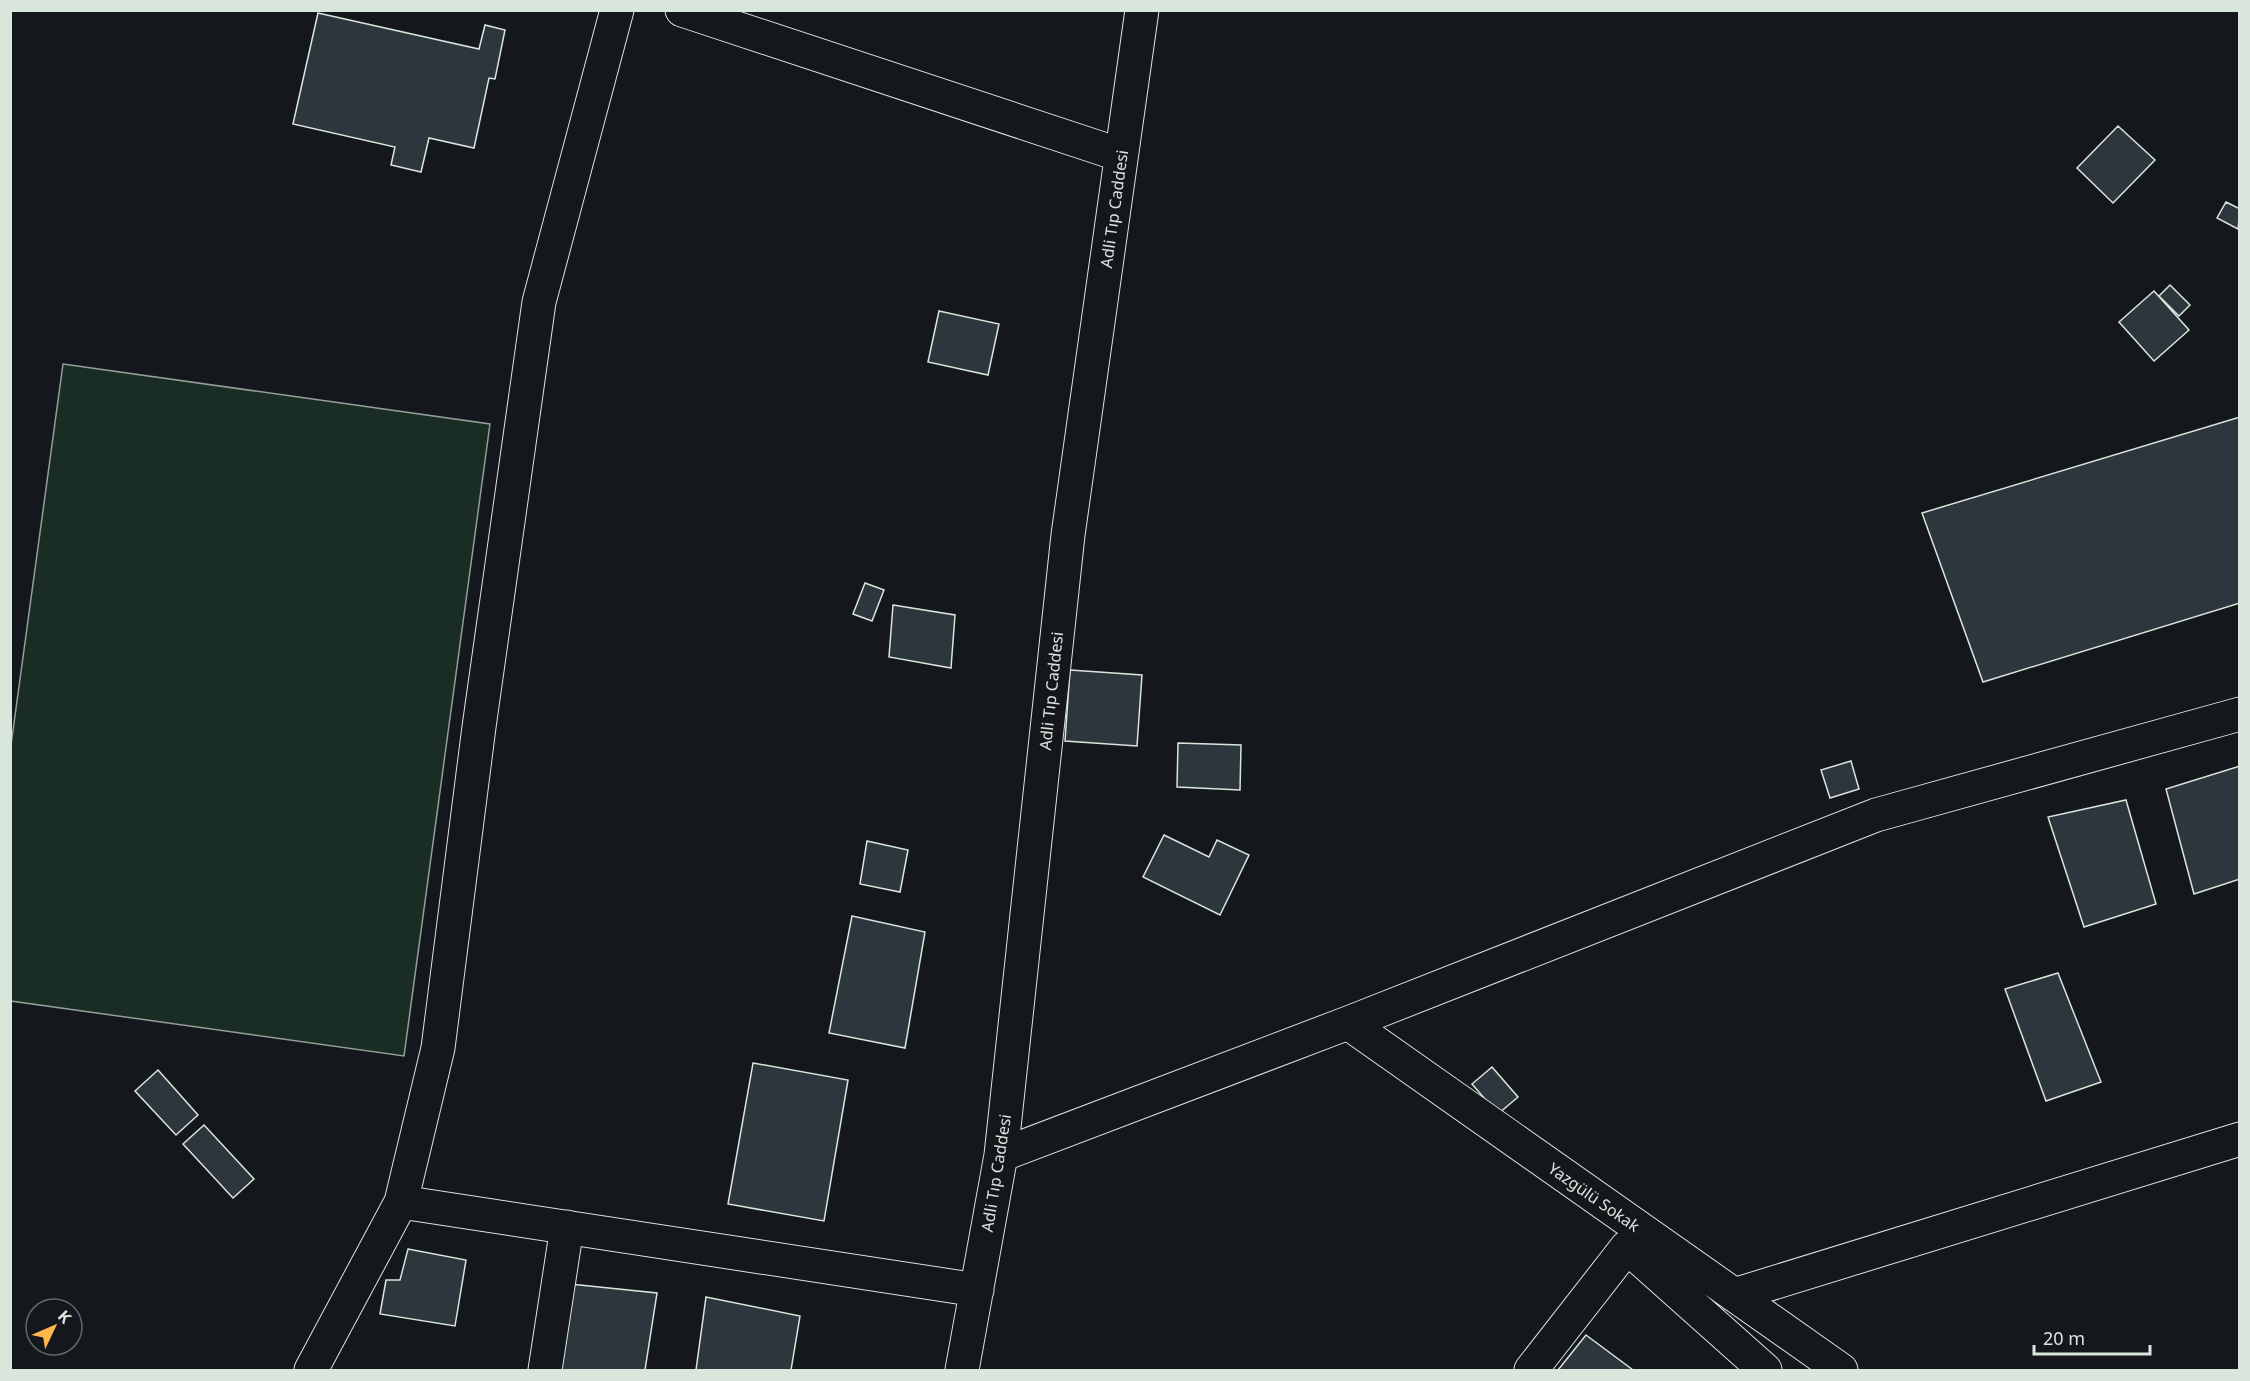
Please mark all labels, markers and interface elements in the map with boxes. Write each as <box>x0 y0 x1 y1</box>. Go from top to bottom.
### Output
street label: Adli Tıp Caddesi <box>1095 149 1133 269</box>
street label: Adli Tıp Caddesi <box>1034 631 1068 751</box>
street label: Adli Tıp Caddesi <box>976 1112 1016 1234</box>
street label: Yazgülü Sokak <box>1544 1157 1645 1237</box>
north arrow <box>24 1297 84 1357</box>
text: K <box>53 1305 77 1328</box>
scale bar <box>2034 1318 2150 1356</box>
text: 20 m <box>2043 1326 2085 1350</box>

